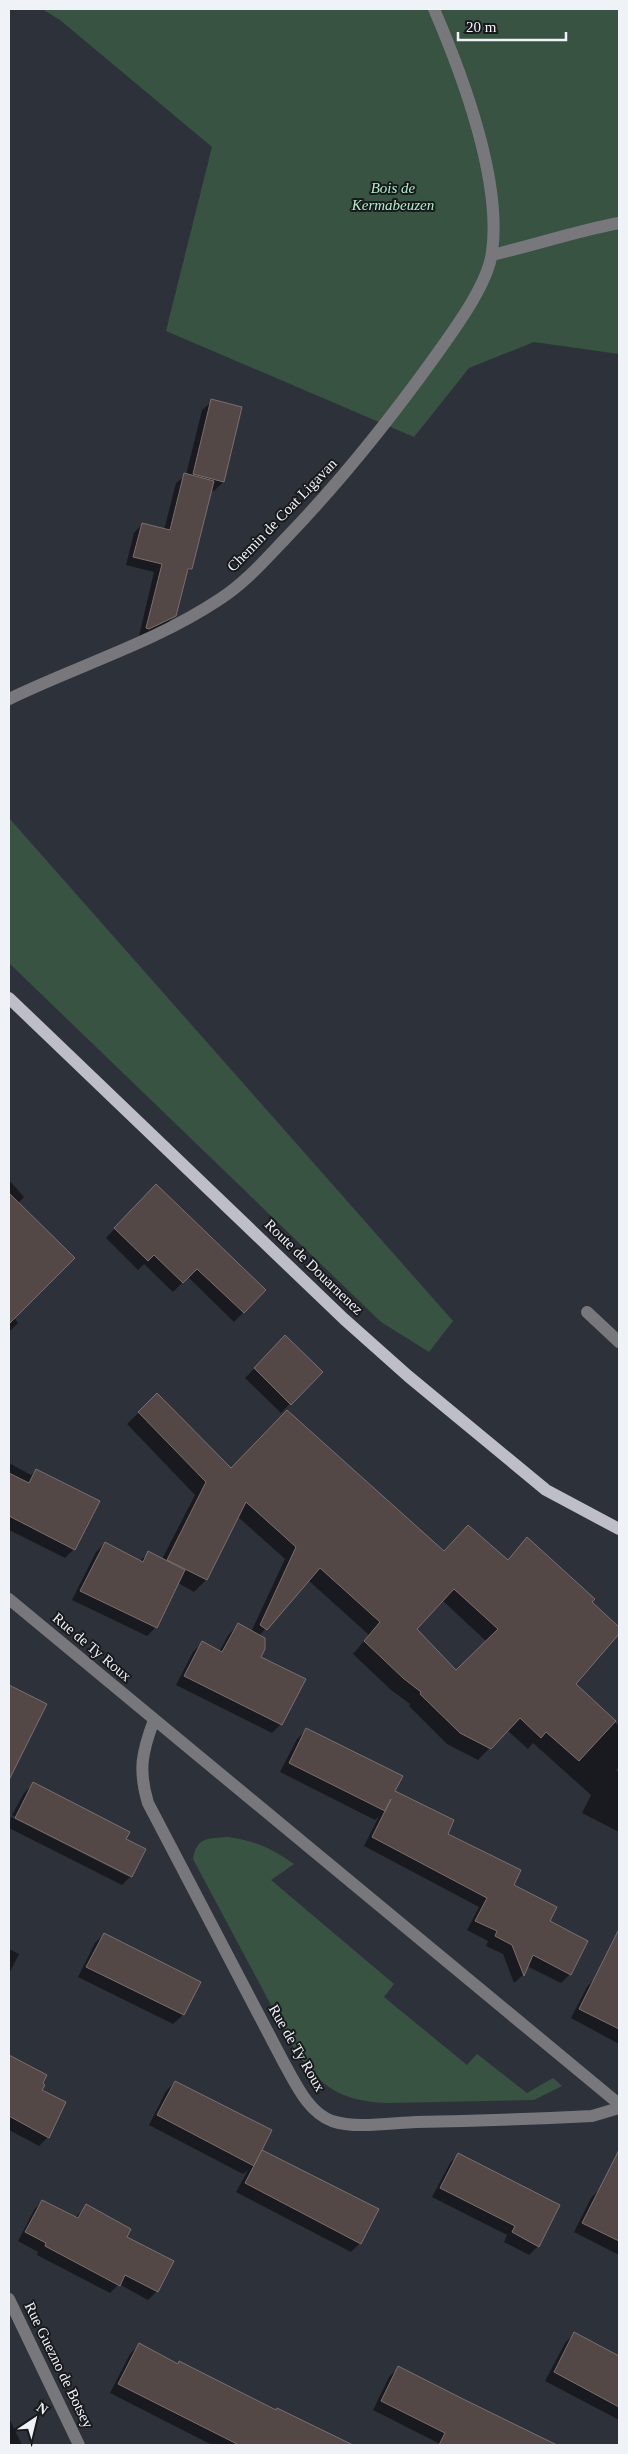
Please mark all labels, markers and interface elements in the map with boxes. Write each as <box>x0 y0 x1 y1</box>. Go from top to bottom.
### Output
scale bar <box>458 10 566 42</box>
text: 20 m <box>466 19 497 35</box>
park label: Bois de Kermabeuzen <box>351 180 434 213</box>
street label: Chemin de Coat Ligavan <box>224 455 340 575</box>
street label: Route de Douarnenez <box>262 1216 367 1318</box>
street label: Rue de Ty Roux <box>50 1610 135 1685</box>
street label: Rue de Ty Roux <box>266 2002 329 2095</box>
street label: Rue Guezno de Botsey <box>22 2300 97 2431</box>
north arrow <box>10 2394 60 2444</box>
text: N <box>34 2400 51 2418</box>

